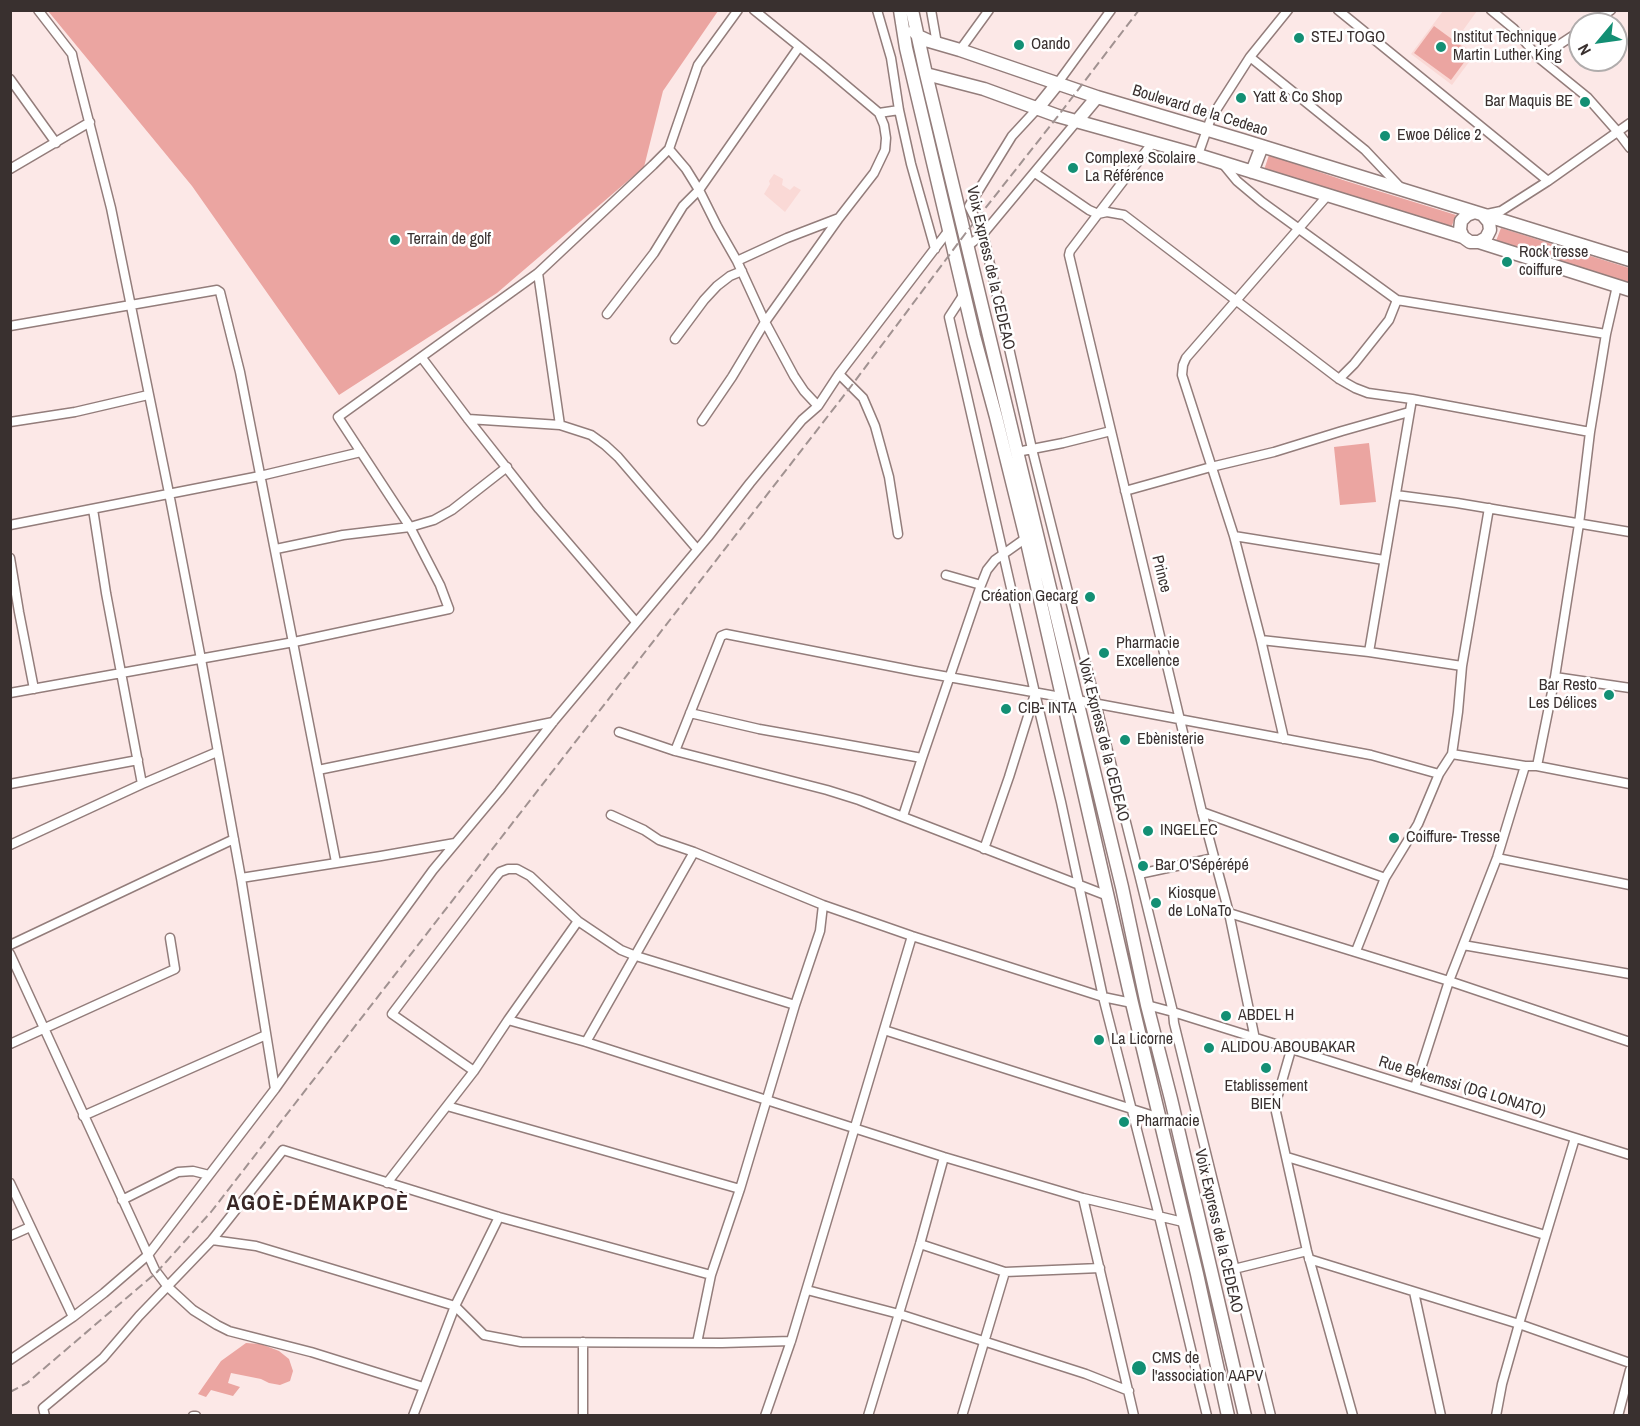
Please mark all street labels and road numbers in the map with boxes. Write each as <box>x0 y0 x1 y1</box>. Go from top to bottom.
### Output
street label: Boulevard de la Cedeao <box>1130 81 1270 141</box>
street label: Voix Express de la CEDEAO <box>962 184 1018 352</box>
street label: Prince <box>1147 553 1175 595</box>
street label: Voix Express de la CEDEAO <box>1073 656 1133 824</box>
street label: Rue Bekemssi (DG LONATO) <box>1376 1052 1548 1122</box>
street label: Voix Express de la CEDEAO <box>1190 1147 1246 1315</box>

